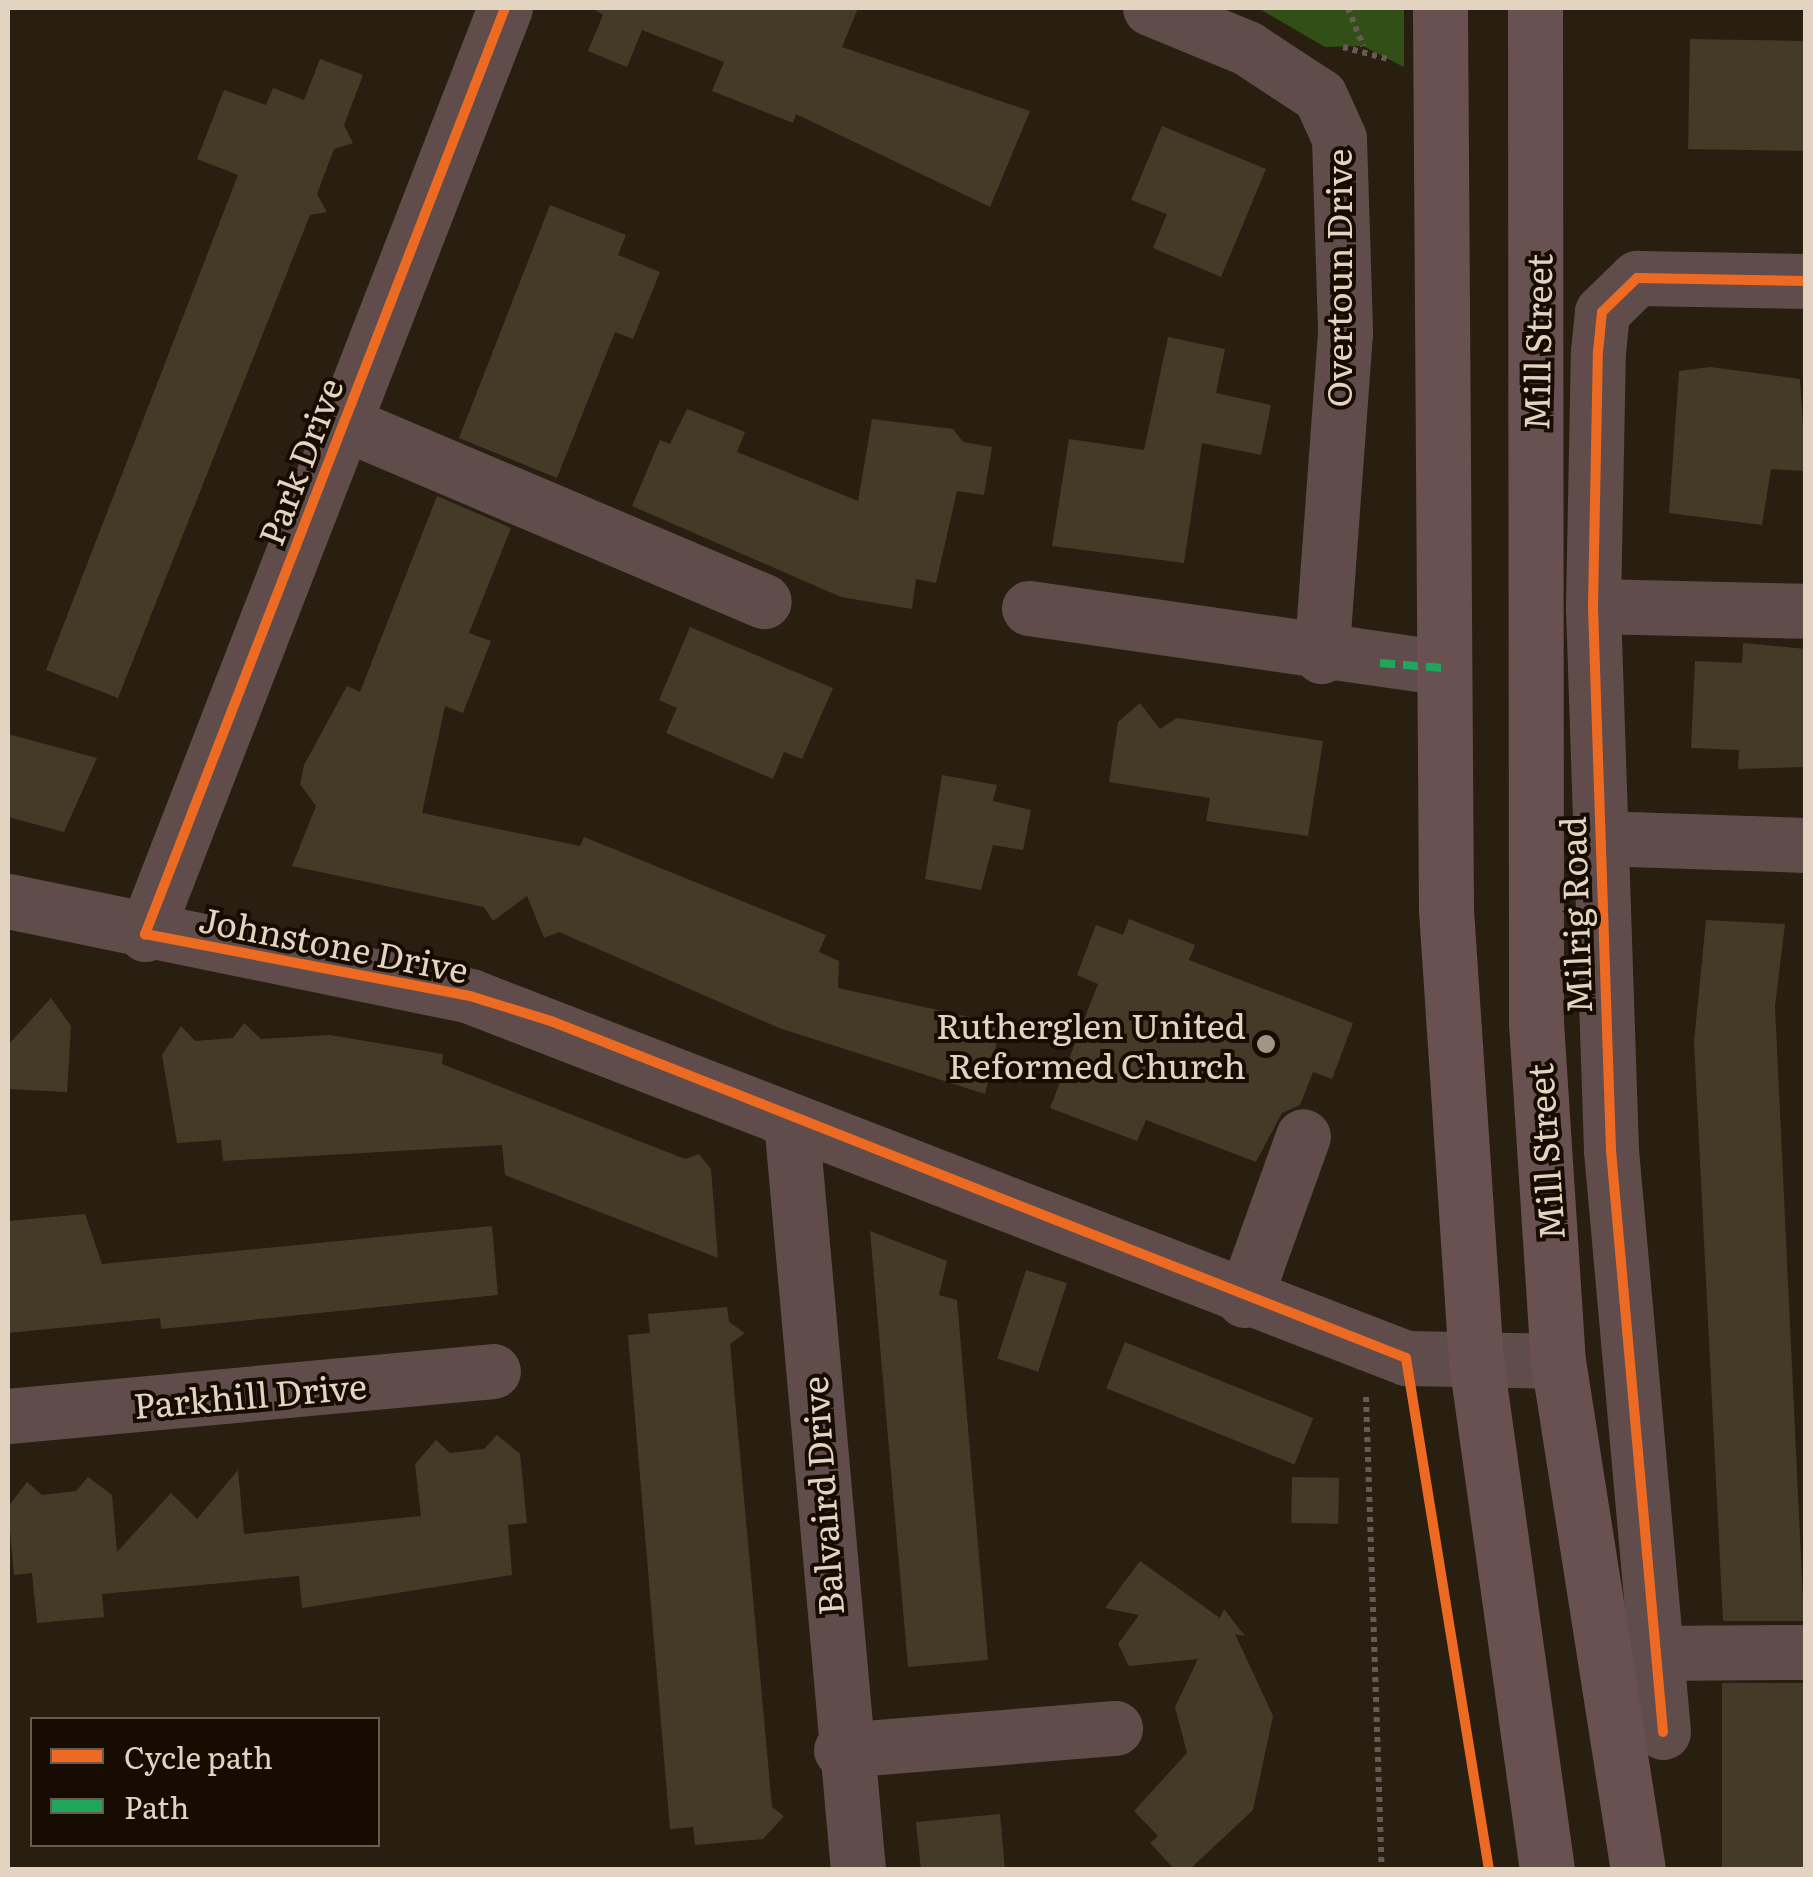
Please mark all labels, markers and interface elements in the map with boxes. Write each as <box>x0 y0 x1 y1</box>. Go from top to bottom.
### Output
street label: Overtoun Drive <box>1316 148 1358 408</box>
street label: Mill Street <box>1513 253 1559 431</box>
street label: Park Drive <box>248 371 350 551</box>
street label: Milrig Road <box>1550 816 1598 1014</box>
street label: Johnstone Drive <box>196 896 472 990</box>
place label: Rutherglen United Reformed Church <box>936 1003 1246 1085</box>
marker: Rutherglen United Reformed Church <box>1255 1033 1277 1055</box>
street label: Mill Street <box>1517 1062 1571 1242</box>
street label: Parkhill Drive <box>132 1363 368 1425</box>
street label: Balvaird Drive <box>792 1375 850 1617</box>
legend <box>30 1717 380 1847</box>
text: Cycle path <box>124 1734 273 1778</box>
text: Path <box>124 1784 189 1828</box>

